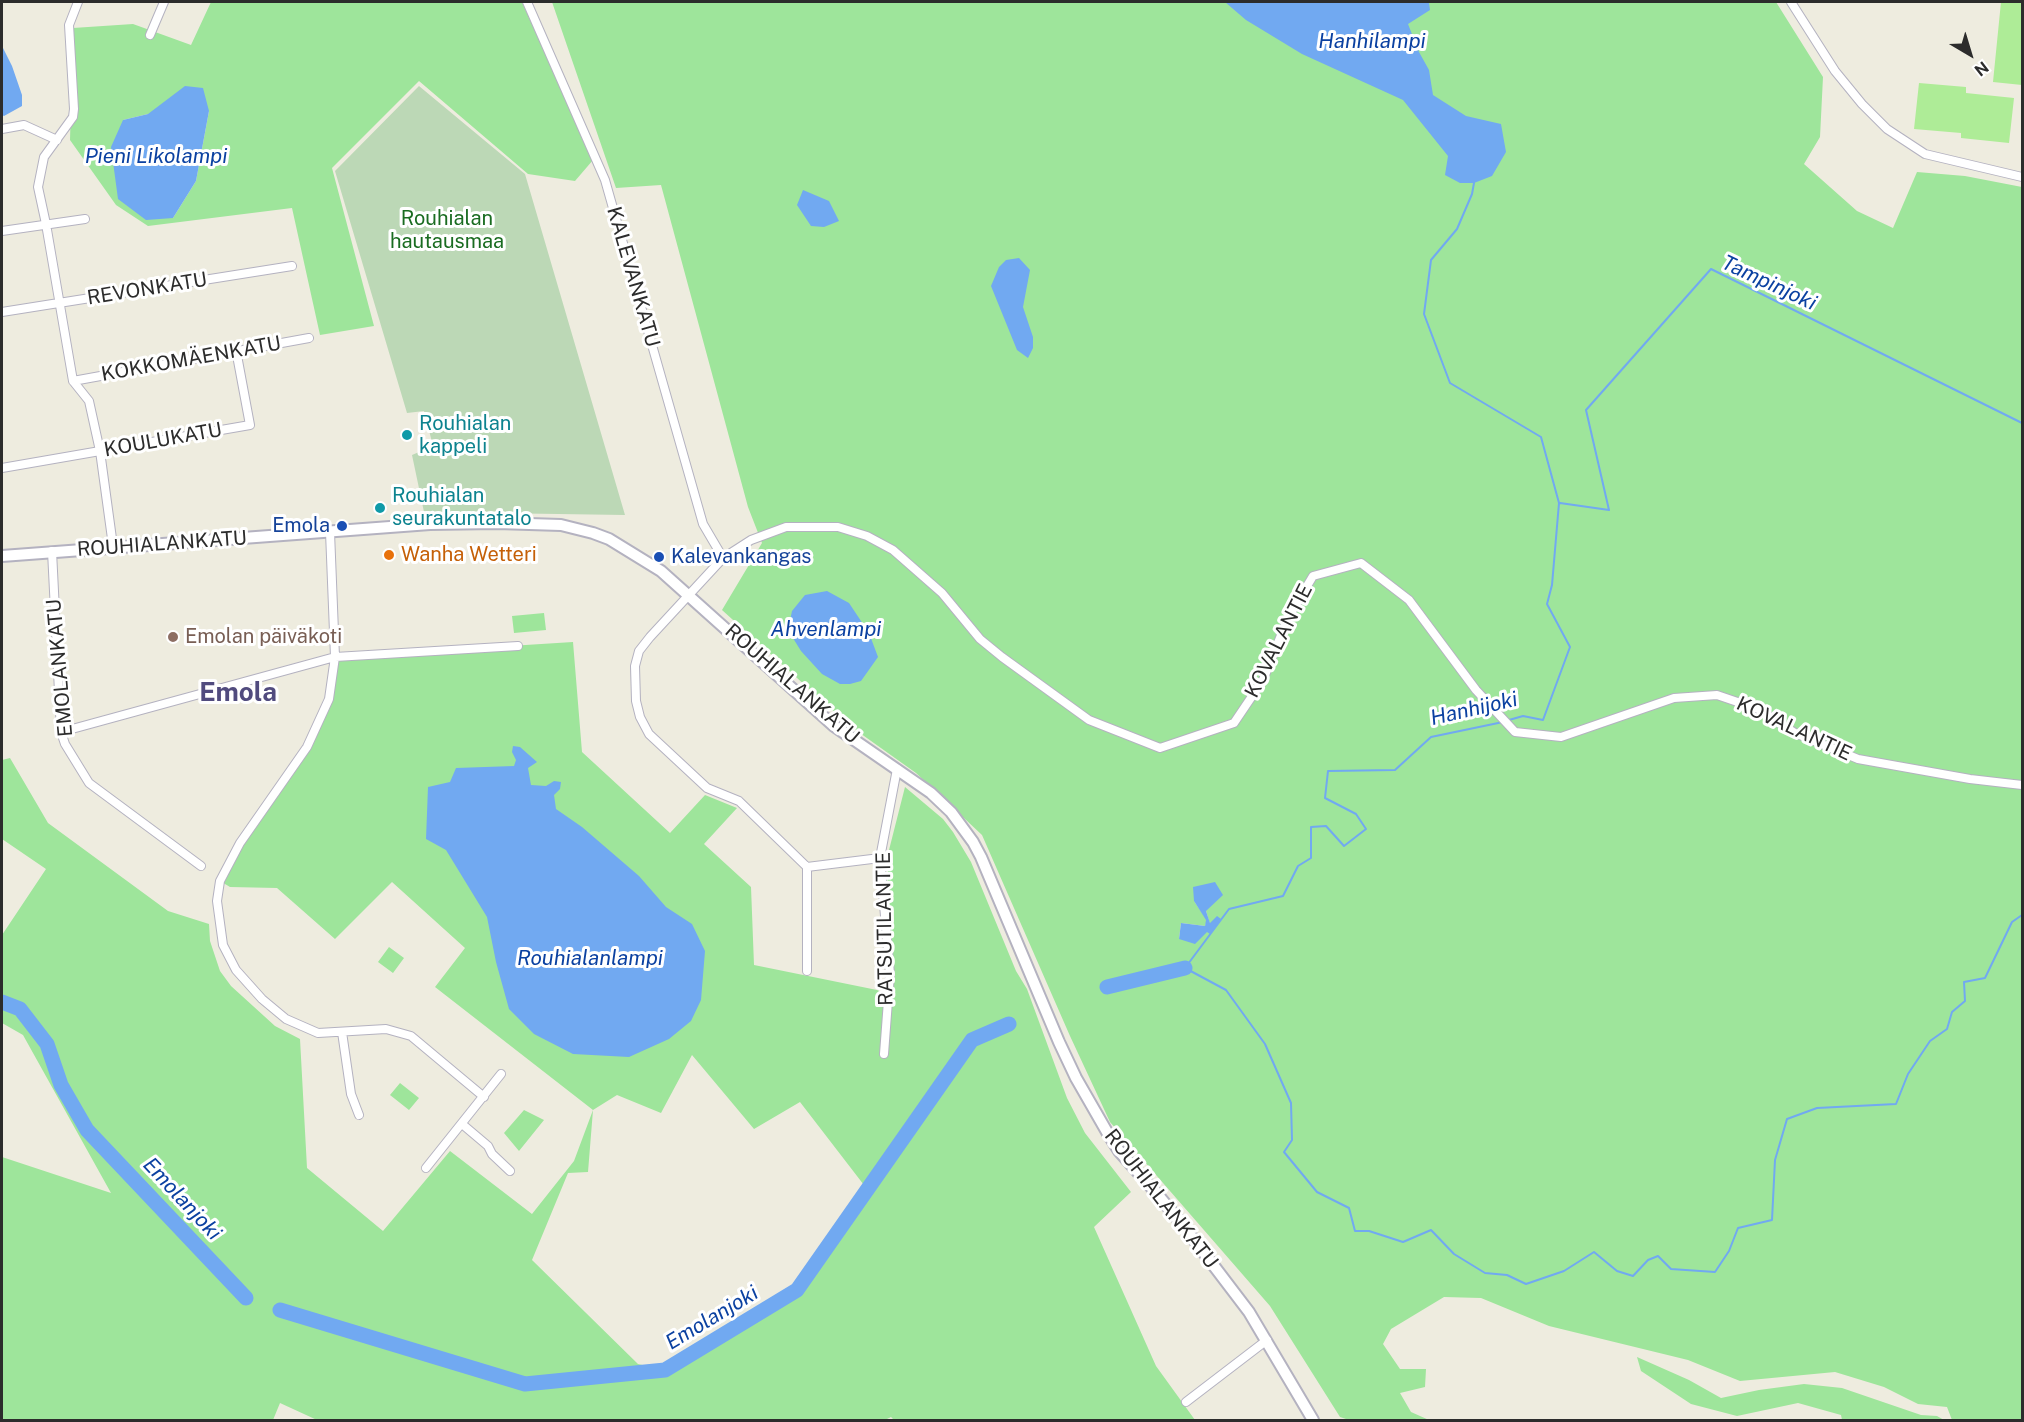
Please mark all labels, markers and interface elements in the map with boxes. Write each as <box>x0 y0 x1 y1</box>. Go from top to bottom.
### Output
north arrow <box>1940 24 2000 84</box>
water label: Hanhilampi <box>1318 29 1426 55</box>
text: N <box>1971 57 1992 80</box>
water label: Pieni Likolampi <box>85 144 227 170</box>
street label: KALEVANKATU <box>602 204 664 350</box>
park label: Rouhialan hautausmaa <box>390 207 504 254</box>
water label: Tampinjoki <box>1718 250 1820 316</box>
street label: REVONKATU <box>85 268 209 310</box>
street label: KOKKOMÄENKATU <box>99 331 283 387</box>
place label: Rouhialan kappeli <box>419 412 511 459</box>
street label: KOULUKATU <box>102 418 224 462</box>
marker: Rouhialan kappeli <box>400 428 414 442</box>
place label: Rouhialan seurakuntatalo <box>392 484 532 531</box>
marker: Rouhialan seurakuntatalo <box>373 501 387 515</box>
place label: Emola <box>272 514 330 538</box>
marker: Emola <box>335 519 349 533</box>
street label: ROUHIALANKATU <box>76 526 248 562</box>
place label: Wanha Wetteri <box>401 543 537 567</box>
place label: Kalevankangas <box>671 545 811 569</box>
marker: Wanha Wetteri <box>382 548 396 562</box>
marker: Kalevankangas <box>652 550 666 564</box>
street label: KOVALANTIE <box>1240 580 1318 702</box>
street label: EMOLANKATU <box>42 598 78 738</box>
water label: Ahvenlampi <box>771 617 881 643</box>
street label: ROUHIALANKATU <box>720 619 864 749</box>
place label: Emolan päiväkoti <box>185 625 342 649</box>
marker: Emolan päiväkoti <box>166 630 180 644</box>
district label: Emola <box>199 677 277 709</box>
water label: Hanhijoki <box>1428 687 1520 731</box>
street label: KOVALANTIE <box>1733 692 1855 766</box>
street label: RATSUTILANTIE <box>872 852 898 1006</box>
water label: Rouhialanlampi <box>517 946 663 972</box>
street label: ROUHIALANKATU <box>1099 1125 1223 1273</box>
water label: Emolanjoki <box>138 1153 226 1245</box>
water label: Emolanjoki <box>661 1281 763 1355</box>

